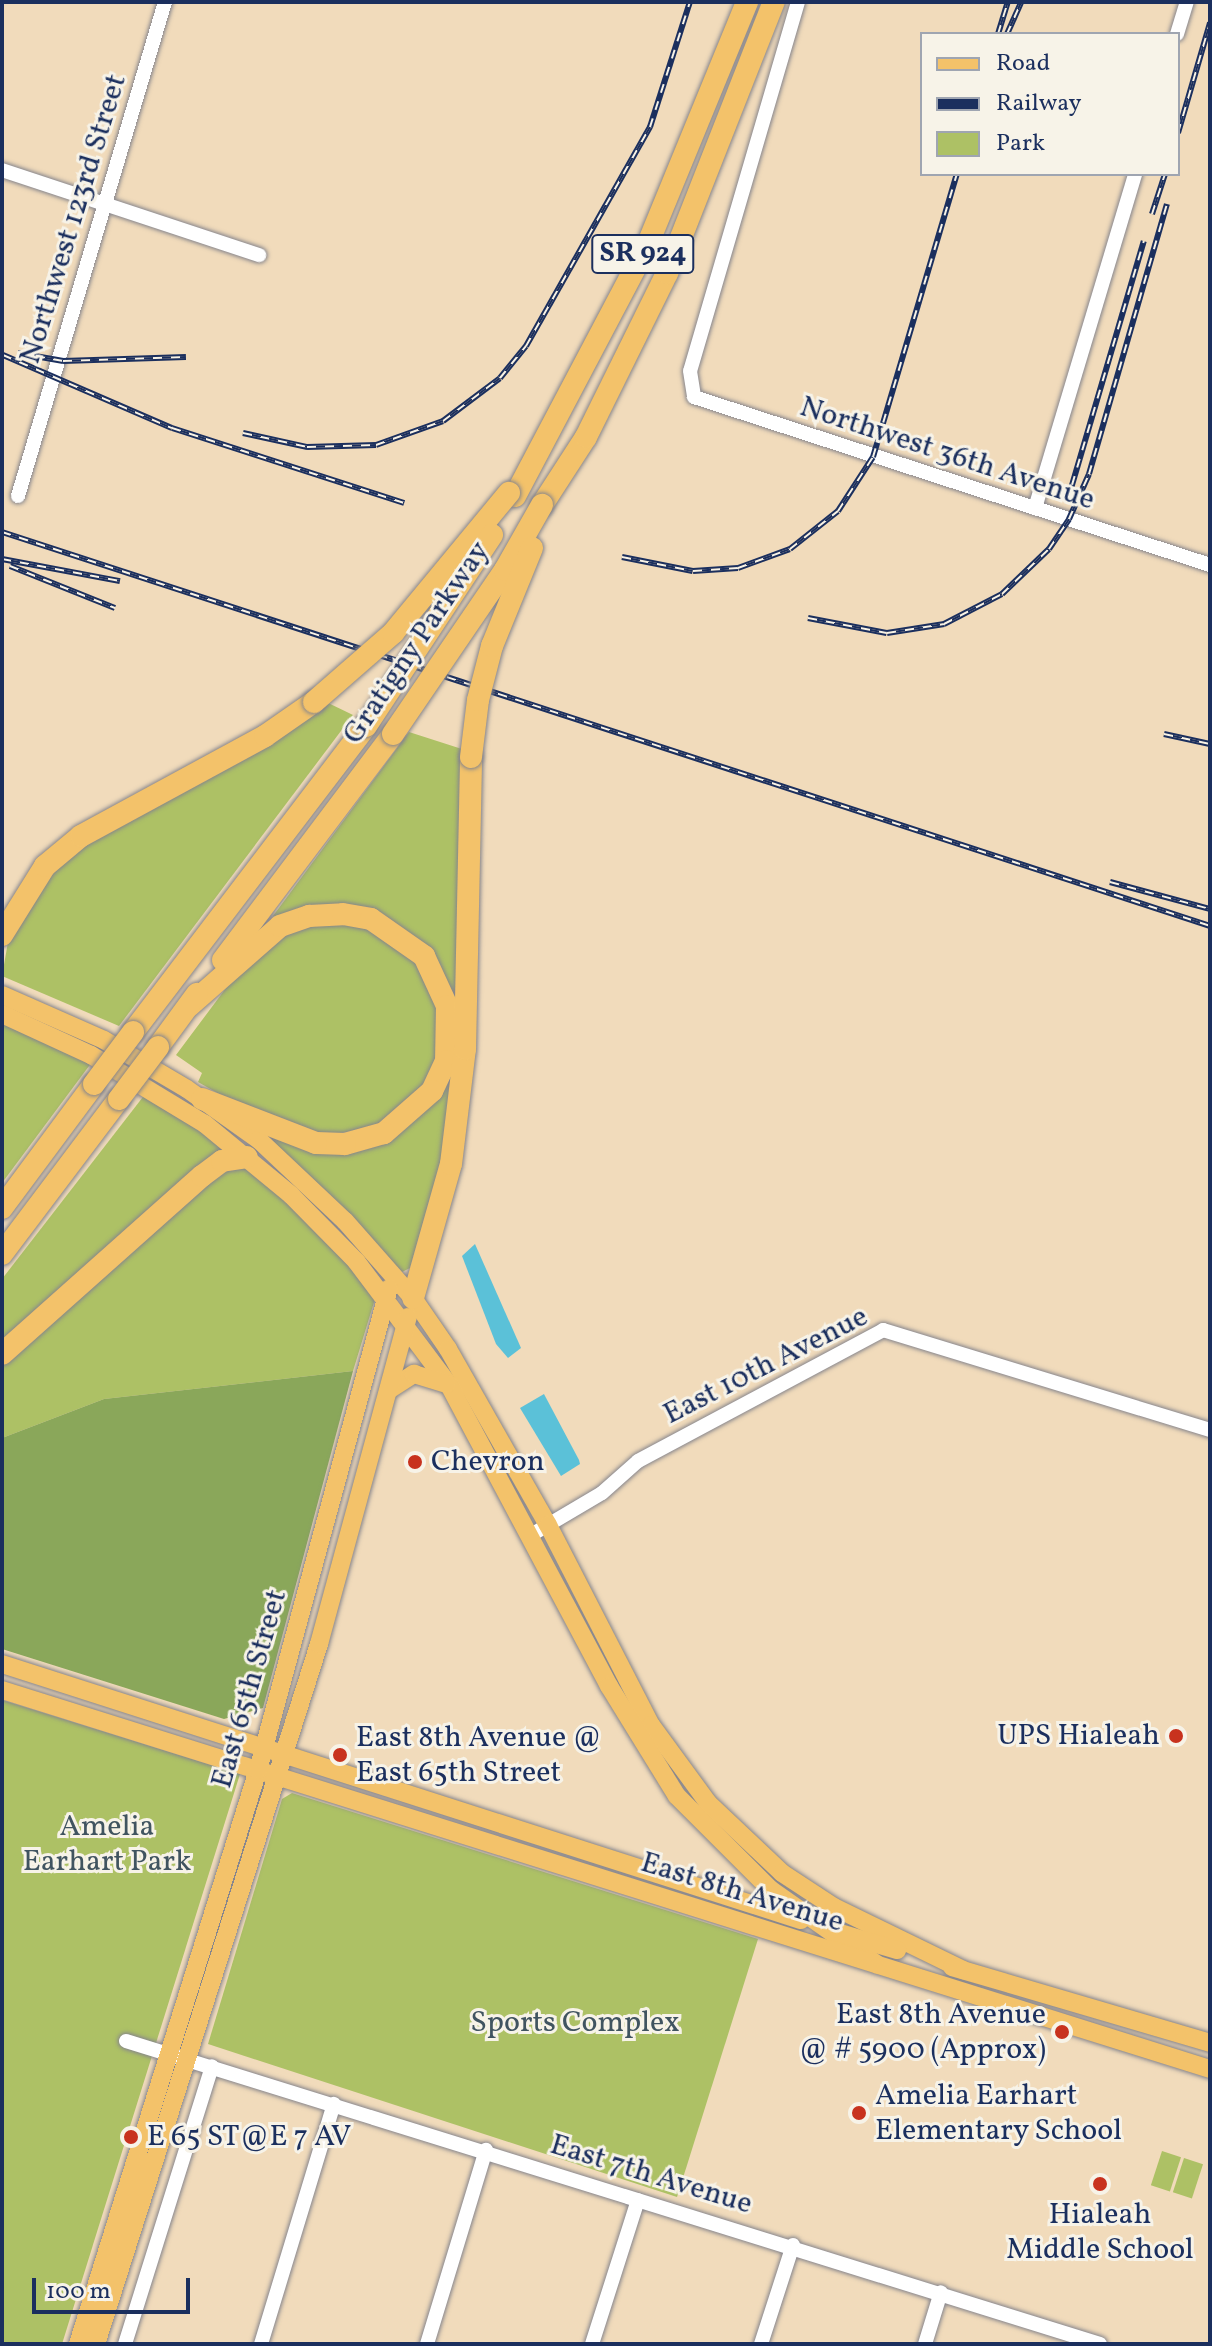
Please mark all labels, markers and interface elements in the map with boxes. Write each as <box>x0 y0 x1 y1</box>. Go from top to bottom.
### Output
legend <box>920 32 1180 176</box>
text: Road <box>996 47 1050 81</box>
street label: Northwest 123rd Street <box>13 70 135 368</box>
text: Railway <box>996 87 1082 121</box>
text: Park <box>996 127 1045 161</box>
road number: SR 924 <box>591 230 695 278</box>
street label: Northwest 36th Avenue <box>795 389 1099 519</box>
street label: Gratigny Parkway <box>336 534 498 752</box>
street label: East 10th Avenue <box>658 1299 874 1433</box>
place label: Chevron <box>431 1444 545 1480</box>
marker: Chevron <box>406 1453 424 1471</box>
street label: East 65th Street <box>204 1586 296 1792</box>
place label: UPS Hialeah <box>997 1718 1160 1754</box>
place label: East 8th Avenue @ East 65th Street <box>356 1720 602 1790</box>
marker: UPS Hialeah <box>1167 1727 1185 1745</box>
marker: East 8th Avenue @ East 65th Street <box>331 1746 349 1764</box>
park label: Amelia Earhart Park <box>23 1809 191 1880</box>
street label: East 8th Avenue <box>636 1845 848 1941</box>
place label: East 8th Avenue @ # 5900 (Approx) <box>798 1997 1046 2068</box>
park label: Sports Complex <box>470 2005 680 2041</box>
marker: East 8th Avenue @ # 5900 (Approx) <box>1053 2023 1071 2041</box>
place label: Amelia Earhart Elementary School <box>875 2078 1123 2148</box>
marker: Amelia Earhart Elementary School <box>850 2104 868 2122</box>
place label: E 65 ST@E 7 AV <box>147 2119 351 2155</box>
street label: East 7th Avenue <box>546 2127 756 2223</box>
marker: E 65 ST@E 7 AV <box>122 2128 140 2146</box>
marker: Hialeah Middle School <box>1091 2175 1109 2193</box>
place label: Hialeah Middle School <box>1006 2197 1194 2268</box>
scale bar <box>36 2262 194 2312</box>
text: 100 m <box>46 2275 111 2309</box>

